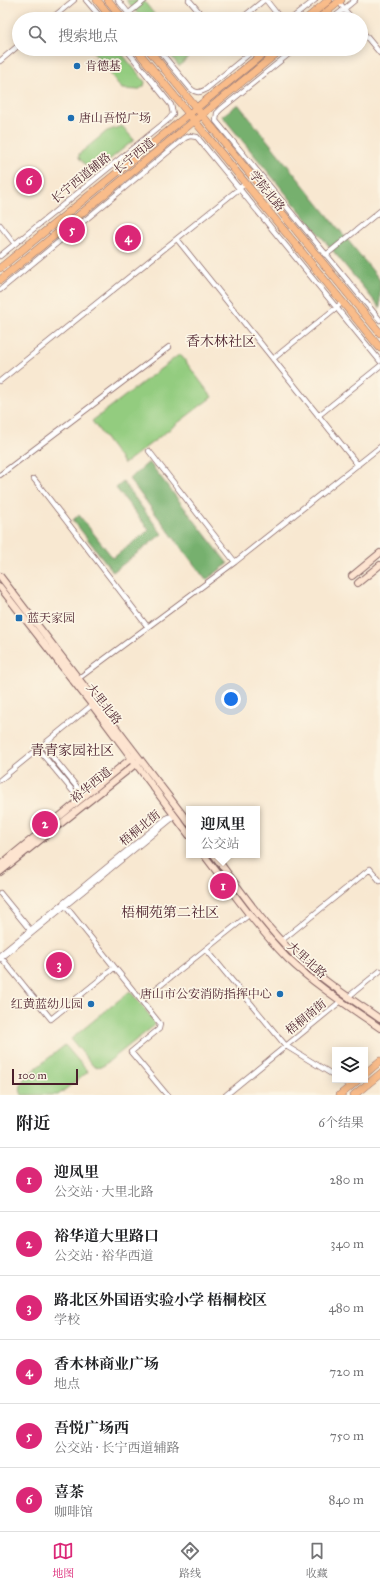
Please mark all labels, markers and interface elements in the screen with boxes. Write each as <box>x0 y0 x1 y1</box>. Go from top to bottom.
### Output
search box <box>12 12 368 56</box>
icon: search <box>26 23 48 45</box>
text: 搜索地点 <box>58 27 118 45</box>
place label: 肯德基 <box>85 59 121 73</box>
marker: 肯德基 <box>72 61 82 71</box>
place label: 唐山吾悦广场 <box>79 111 151 125</box>
marker: 唐山吾悦广场 <box>66 113 76 123</box>
street label: 长宁西道 <box>111 135 157 177</box>
street label: 长宁西道辅路 <box>49 150 113 206</box>
pin: 6 <box>16 166 42 196</box>
street label: 学院北路 <box>246 168 288 214</box>
pin: 5 <box>59 215 85 245</box>
pin: 4 <box>115 223 141 253</box>
district label: 香木林社区 <box>186 333 256 350</box>
place label: 蓝天家园 <box>27 611 75 625</box>
marker: 蓝天家园 <box>14 613 24 623</box>
street label: 大里北路 <box>84 681 124 727</box>
your location <box>221 689 241 709</box>
district label: 青青家园社区 <box>30 742 114 759</box>
street label: 裕华西道 <box>68 764 114 806</box>
popup <box>186 806 260 858</box>
street label: 梧桐北街 <box>117 807 164 849</box>
pin: 2 <box>32 809 58 839</box>
text: 迎凤里 <box>200 815 246 833</box>
text: 公交站 <box>200 836 240 852</box>
pin: 1 <box>210 871 236 901</box>
district label: 梧桐苑第二社区 <box>121 904 219 921</box>
street label: 大里北路 <box>284 939 330 981</box>
pin: 3 <box>46 950 72 980</box>
place label: 唐山市公安消防指挥中心 <box>140 987 272 1001</box>
marker: 唐山市公安消防指挥中心 <box>275 989 285 999</box>
street label: 梧桐南街 <box>283 996 330 1038</box>
place label: 红黄蓝幼儿园 <box>11 997 83 1011</box>
marker: 红黄蓝幼儿园 <box>86 999 96 1009</box>
map controls <box>332 1047 368 1083</box>
button: layers <box>332 1047 368 1083</box>
scale bar <box>12 1067 78 1086</box>
text: 100 m <box>18 1069 47 1082</box>
text: 附近 <box>16 1113 50 1134</box>
text: 6个结果 <box>318 1115 364 1131</box>
text: 迎凤里 <box>54 1163 99 1181</box>
text: 1 <box>26 1172 32 1188</box>
text: 280 m <box>329 1172 364 1188</box>
text: 公交站 · 大里北路 <box>54 1184 153 1200</box>
text: 裕华道大里路口 <box>54 1227 159 1245</box>
text: 2 <box>26 1236 32 1252</box>
text: 340 m <box>330 1236 364 1252</box>
text: 公交站 · 裕华西道 <box>54 1248 153 1264</box>
text: 路北区外国语实验小学 梧桐校区 <box>54 1291 267 1309</box>
text: 3 <box>26 1300 32 1316</box>
text: 480 m <box>329 1300 364 1316</box>
text: 学校 <box>54 1312 80 1328</box>
text: 香木林商业广场 <box>54 1355 159 1373</box>
text: 4 <box>25 1364 33 1380</box>
text: 720 m <box>329 1364 364 1380</box>
text: 地点 <box>54 1376 80 1392</box>
text: 吾悦广场西 <box>54 1419 129 1437</box>
text: 5 <box>26 1428 32 1444</box>
text: 750 m <box>330 1428 364 1444</box>
text: 公交站 · 长宁西道辅路 <box>54 1440 179 1456</box>
text: 喜茶 <box>54 1483 84 1501</box>
text: 6 <box>26 1492 32 1508</box>
text: 840 m <box>329 1492 364 1508</box>
text: 咖啡馆 <box>54 1504 93 1520</box>
tab: 地图 <box>52 1540 74 1580</box>
tab: 路线 <box>179 1540 201 1580</box>
tab: 收藏 <box>306 1540 328 1580</box>

